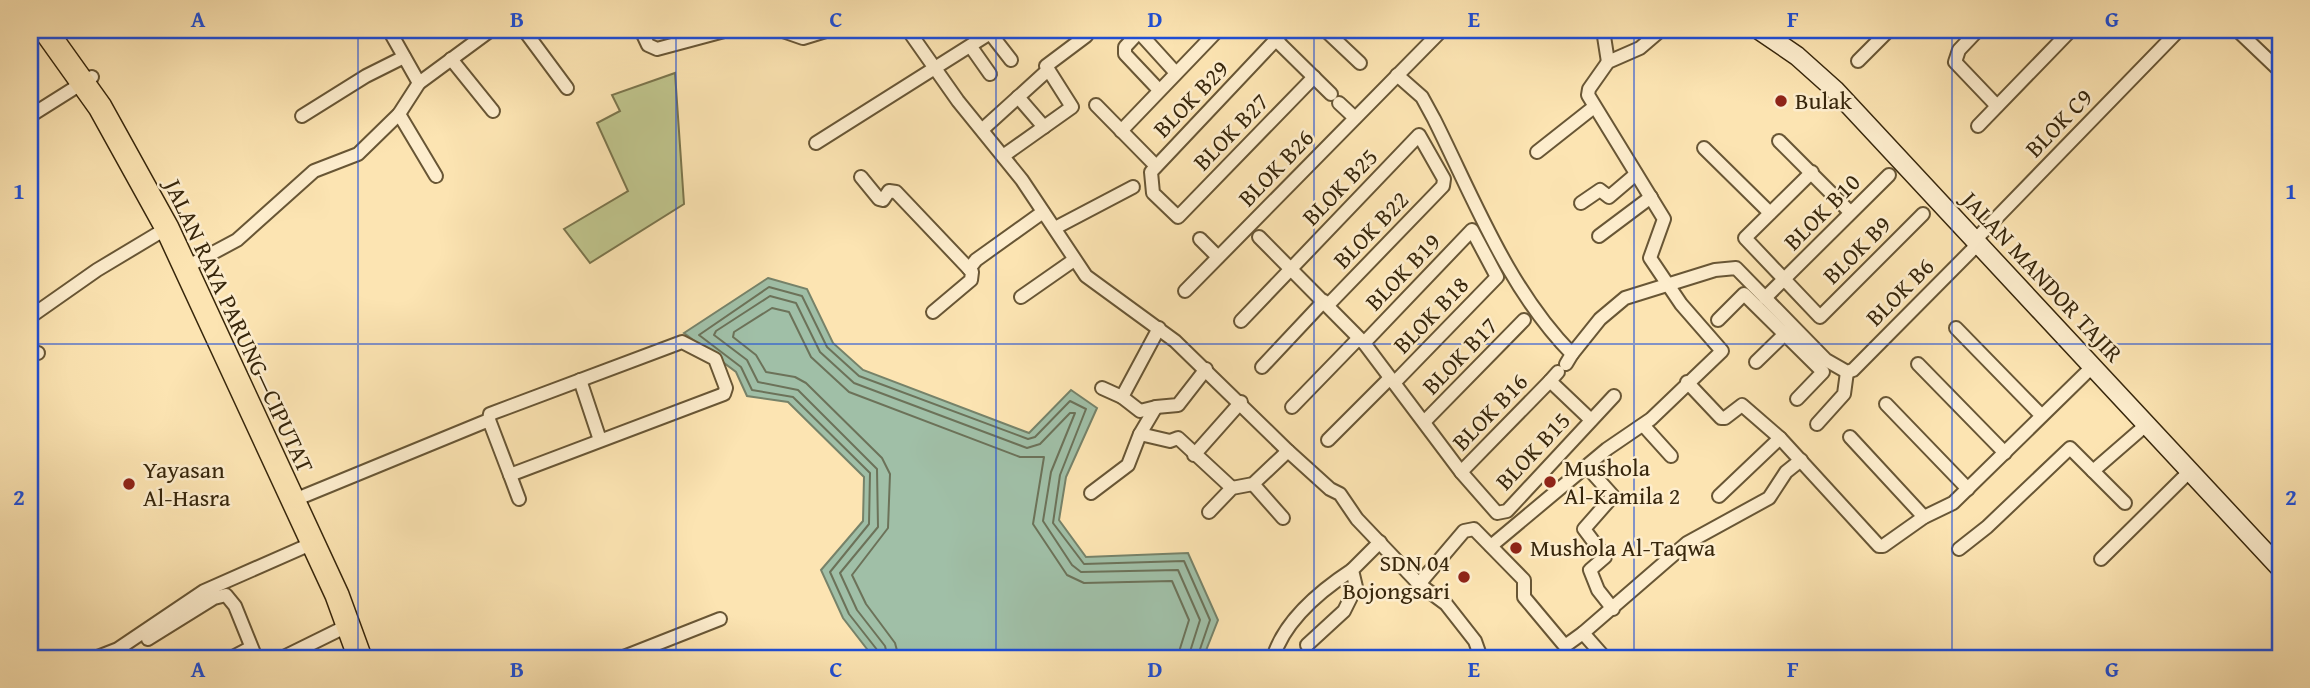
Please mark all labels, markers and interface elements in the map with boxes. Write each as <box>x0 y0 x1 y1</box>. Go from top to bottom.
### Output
text: A <box>191 2 206 35</box>
text: B <box>510 2 524 35</box>
text: C <box>829 2 843 35</box>
text: D <box>1148 2 1163 35</box>
text: E <box>1468 2 1480 35</box>
text: F <box>1787 2 1799 35</box>
text: G <box>2105 2 2119 35</box>
street label: BLOK B29 <box>1145 52 1237 145</box>
street label: BLOK C9 <box>2017 80 2100 165</box>
place label: Bulak <box>1795 83 1853 118</box>
street label: BLOK B27 <box>1185 85 1277 178</box>
marker: Bulak <box>1773 93 1789 109</box>
street label: BLOK B26 <box>1230 121 1322 214</box>
street label: BLOK B25 <box>1294 140 1386 233</box>
street label: BLOK B10 <box>1775 165 1868 258</box>
street label: JALAN RAYA PARUNG—CIPUTAT <box>155 171 323 478</box>
text: 1 <box>13 174 25 207</box>
text: 1 <box>2285 174 2297 207</box>
street label: JALAN MANDOR TAJIR <box>1952 181 2131 370</box>
street label: BLOK B22 <box>1325 183 1417 276</box>
street label: BLOK B9 <box>1814 207 1899 292</box>
street label: BLOK B19 <box>1357 225 1449 318</box>
street label: BLOK B6 <box>1857 249 1942 334</box>
street label: BLOK B18 <box>1385 268 1477 361</box>
street label: BLOK B17 <box>1414 309 1506 402</box>
street label: BLOK B16 <box>1444 365 1536 458</box>
street label: BLOK B15 <box>1487 404 1578 498</box>
place label: Mushola Al-Kamila 2 <box>1564 450 1680 513</box>
place label: Yayasan Al-Hasra <box>143 452 231 515</box>
marker: Mushola Al-Kamila 2 <box>1542 474 1558 490</box>
marker: Yayasan Al-Hasra <box>121 476 137 492</box>
text: 2 <box>13 480 25 513</box>
text: 2 <box>2285 480 2297 513</box>
place label: Mushola Al-Taqwa <box>1530 530 1716 565</box>
marker: Mushola Al-Taqwa <box>1508 540 1524 556</box>
place label: SDN 04 Bojongsari <box>1343 545 1450 608</box>
marker: SDN 04 Bojongsari <box>1456 569 1472 585</box>
text: A <box>191 652 206 685</box>
text: B <box>510 652 524 685</box>
text: C <box>829 652 843 685</box>
text: D <box>1148 652 1163 685</box>
text: E <box>1468 652 1480 685</box>
text: F <box>1787 652 1799 685</box>
text: G <box>2105 652 2119 685</box>

